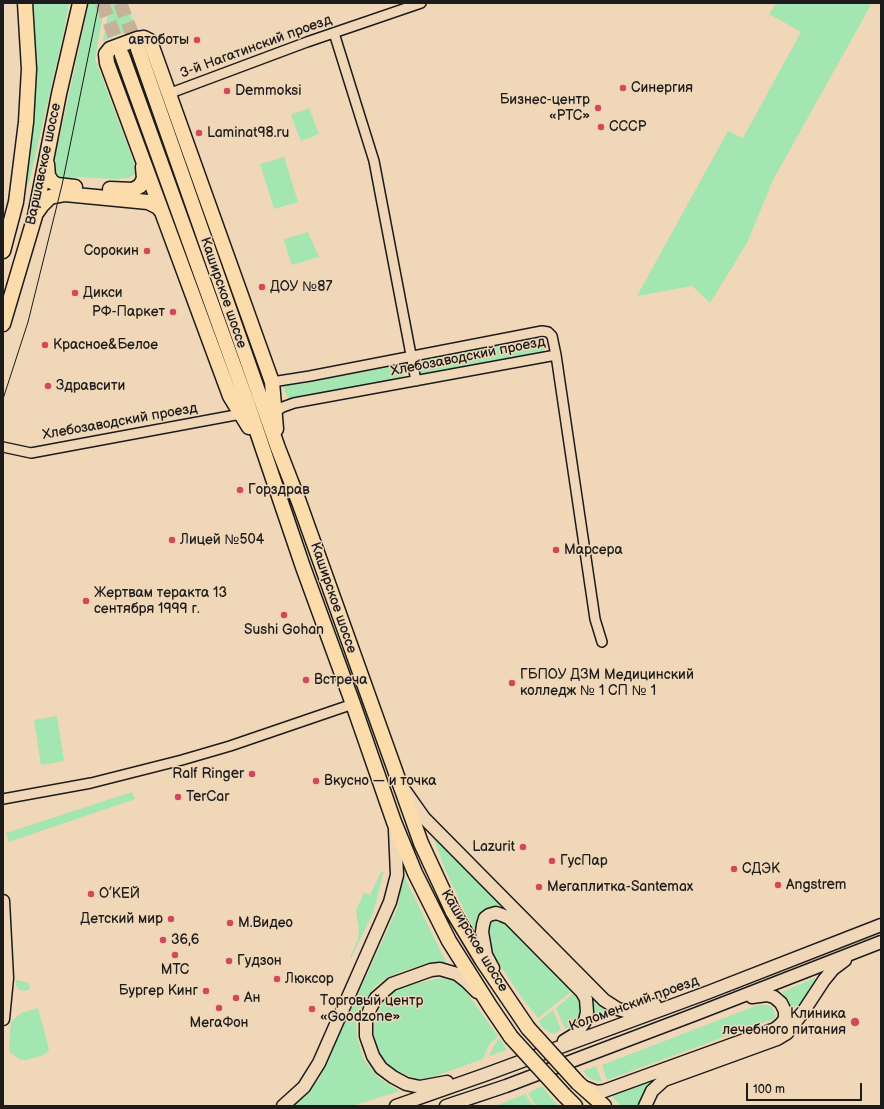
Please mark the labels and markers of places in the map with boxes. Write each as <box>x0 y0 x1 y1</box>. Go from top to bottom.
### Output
place label: автоботы <box>129 32 189 48</box>
marker: автоботы <box>192 35 202 45</box>
place label: Синергия <box>631 80 693 96</box>
place label: Demmoksi <box>235 83 301 99</box>
marker: Синергия <box>618 83 628 93</box>
marker: Demmoksi <box>222 86 232 96</box>
place label: Бизнес-центр «РТС» <box>500 92 590 124</box>
marker: Бизнес-центр «РТС» <box>593 103 603 113</box>
place label: СССР <box>609 119 646 135</box>
marker: СССР <box>596 122 606 132</box>
place label: Laminat98.ru <box>207 125 289 141</box>
marker: Laminat98.ru <box>194 128 204 138</box>
place label: Сорокин <box>84 243 139 259</box>
marker: Сорокин <box>142 246 152 256</box>
place label: ДОУ №87 <box>270 279 332 295</box>
marker: ДОУ №87 <box>257 282 267 292</box>
place label: Дикси <box>83 285 123 301</box>
marker: Дикси <box>70 288 80 298</box>
place label: РФ-Паркет <box>92 304 165 320</box>
marker: РФ-Паркет <box>168 307 178 317</box>
place label: Красное&Белое <box>53 337 158 353</box>
marker: Красное&Белое <box>40 340 50 350</box>
place label: Здравсити <box>56 378 125 394</box>
marker: Здравсити <box>43 381 53 391</box>
place label: Горздрав <box>248 482 310 498</box>
marker: Горздрав <box>235 485 245 495</box>
place label: Лицей №504 <box>180 532 264 548</box>
marker: Лицей №504 <box>167 535 177 545</box>
place label: Марсера <box>564 542 623 558</box>
marker: Марсера <box>551 545 561 555</box>
place label: Жертвам теракта 13 сентября 1999 г. <box>94 585 227 618</box>
marker: Жертвам теракта 13 сентября 1999 г. <box>81 596 91 606</box>
marker: Sushi Gohan <box>279 610 289 620</box>
place label: Sushi Gohan <box>244 622 324 638</box>
place label: ГБПОУ ДЗМ Медицинский колледж № 1 СП № 1 <box>520 667 694 700</box>
place label: Встреча <box>314 672 367 688</box>
marker: Встреча <box>301 675 311 685</box>
marker: ГБПОУ ДЗМ Медицинский колледж № 1 СП № 1 <box>507 678 517 688</box>
place label: Ralf Ringer <box>172 766 244 782</box>
marker: Ralf Ringer <box>247 769 257 779</box>
place label: Вкусно — и точка <box>324 773 437 789</box>
marker: Вкусно — и точка <box>311 776 321 786</box>
place label: TerCar <box>186 789 229 805</box>
marker: TerCar <box>173 792 183 802</box>
place label: Lazurit <box>472 839 515 855</box>
marker: Lazurit <box>518 842 528 852</box>
place label: ГусПар <box>560 853 608 869</box>
marker: ГусПар <box>547 856 557 866</box>
place label: СДЭК <box>742 861 780 877</box>
marker: СДЭК <box>729 864 739 874</box>
place label: Angstrem <box>786 877 846 893</box>
place label: Мегаплитка-Santemax <box>547 879 693 895</box>
marker: Angstrem <box>773 880 783 890</box>
marker: Мегаплитка-Santemax <box>534 882 544 892</box>
place label: О’КЕЙ <box>99 886 140 902</box>
marker: О’КЕЙ <box>86 889 96 899</box>
place label: Детский мир <box>80 911 163 927</box>
marker: Детский мир <box>166 914 176 924</box>
place label: М.Видео <box>238 915 293 931</box>
marker: М.Видео <box>225 918 235 928</box>
place label: 36,6 <box>171 932 199 948</box>
marker: 36,6 <box>158 935 168 945</box>
marker: МТС <box>170 950 180 960</box>
place label: Гудзон <box>237 953 282 969</box>
marker: Гудзон <box>224 956 234 966</box>
place label: МТС <box>161 962 189 978</box>
place label: Люксор <box>285 971 334 987</box>
marker: Люксор <box>272 974 282 984</box>
place label: Бургер Кинг <box>119 983 198 999</box>
marker: Бургер Кинг <box>201 986 211 996</box>
place label: Ан <box>244 990 260 1006</box>
marker: Ан <box>231 993 241 1003</box>
place label: Торговый центр «Goodzone» <box>320 993 423 1026</box>
marker: МегаФон <box>214 1003 224 1013</box>
marker: Торговый центр «Goodzone» <box>307 1004 317 1014</box>
place label: Клиника лечебного питания <box>722 1006 846 1038</box>
place label: МегаФон <box>190 1015 248 1031</box>
marker: Клиника лечебного питания <box>849 1016 861 1028</box>

